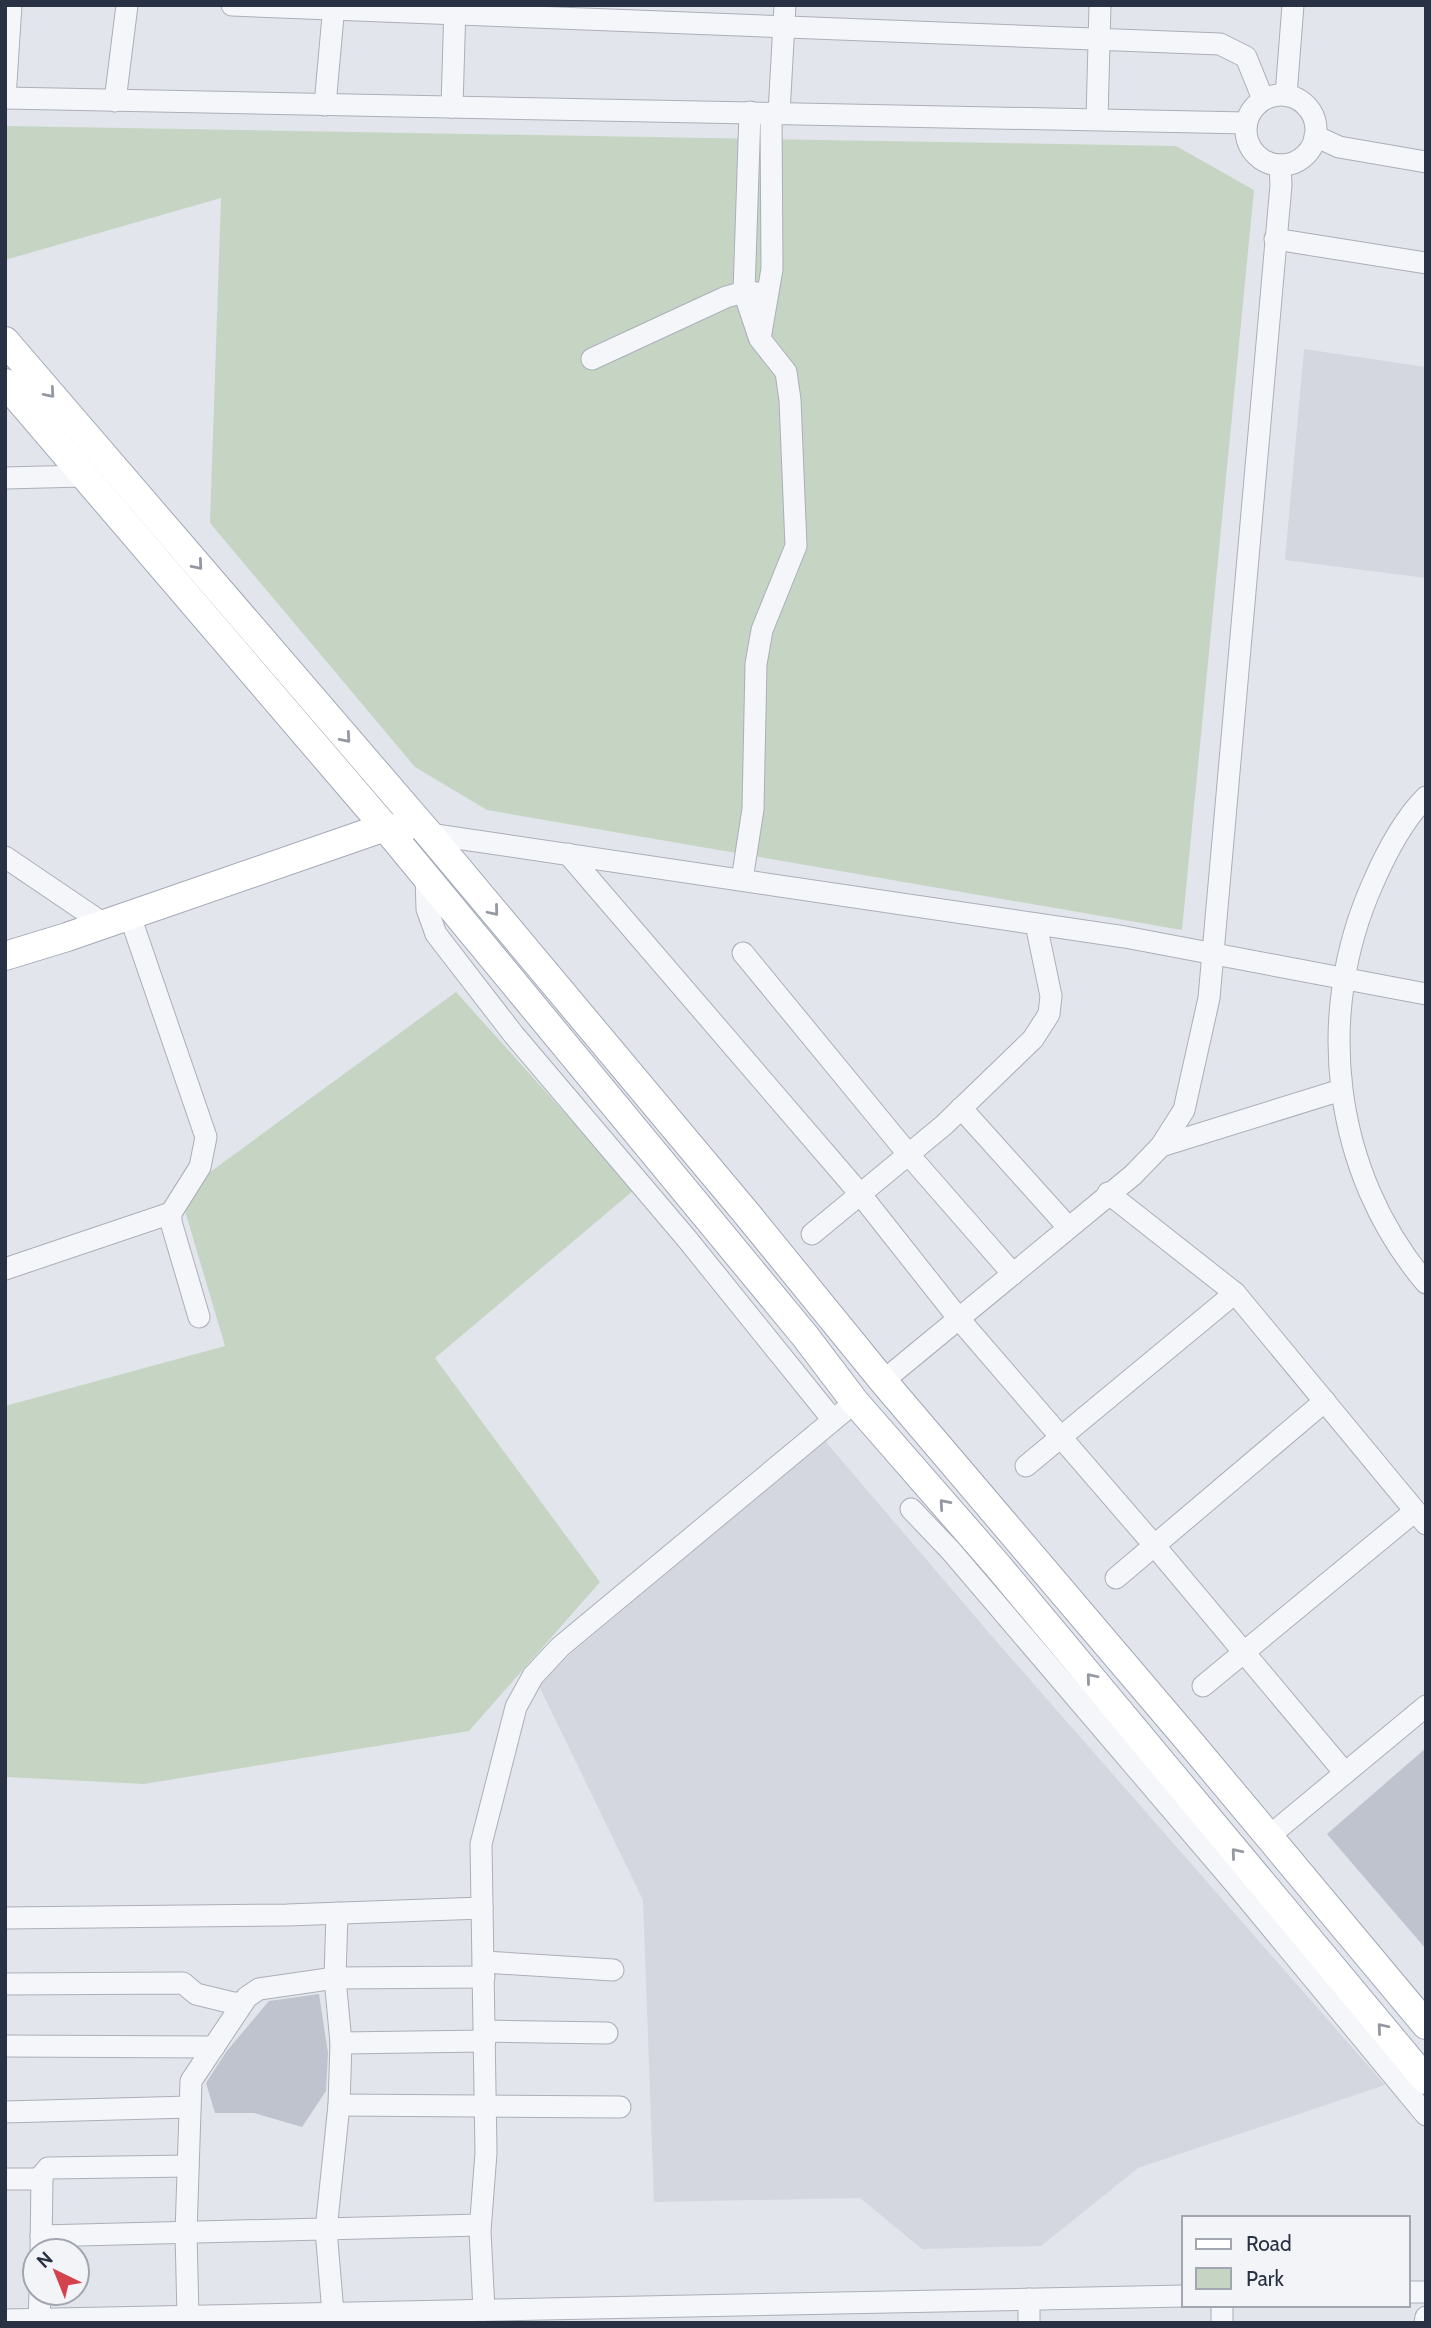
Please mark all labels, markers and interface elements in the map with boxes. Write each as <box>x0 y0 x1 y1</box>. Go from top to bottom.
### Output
one-way arrow <box>42 384 54 397</box>
one-way arrow <box>190 557 202 570</box>
one-way arrow <box>338 729 350 742</box>
one-way arrow <box>485 903 498 916</box>
one-way arrow <box>940 1500 952 1513</box>
one-way arrow <box>1087 1674 1099 1687</box>
one-way arrow <box>1232 1849 1244 1862</box>
one-way arrow <box>1378 2023 1390 2036</box>
legend <box>1182 2216 1410 2307</box>
text: Road <box>1246 2231 1292 2256</box>
north arrow <box>21 2237 91 2307</box>
text: N <box>32 2247 58 2273</box>
text: Park <box>1246 2266 1284 2291</box>

